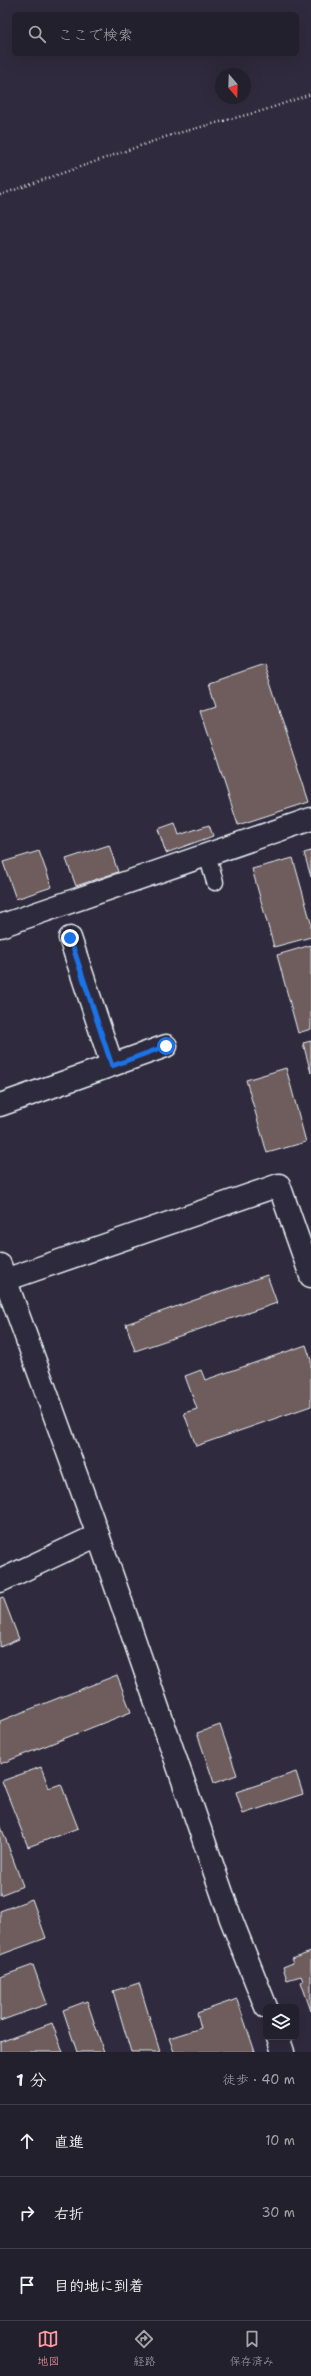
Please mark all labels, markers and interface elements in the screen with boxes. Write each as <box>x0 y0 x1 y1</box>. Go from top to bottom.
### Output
search box <box>12 12 299 56</box>
icon: search <box>26 23 48 45</box>
text: ここで検索 <box>58 25 133 45</box>
north arrow <box>215 68 251 104</box>
route end <box>61 929 79 947</box>
route start <box>157 1037 175 1055</box>
map controls <box>263 2004 299 2040</box>
button: layers <box>263 2004 299 2040</box>
text: 1 分 <box>16 2069 47 2091</box>
text: 徒歩 · 40 m <box>223 2071 295 2088</box>
icon: ahead <box>16 2130 38 2152</box>
text: 直進 <box>54 2132 84 2152</box>
text: 10 m <box>265 2132 295 2149</box>
icon: right <box>16 2202 38 2224</box>
text: 右折 <box>54 2204 84 2224</box>
text: 30 m <box>261 2204 295 2221</box>
icon: arrive <box>16 2274 38 2296</box>
text: 目的地に到着 <box>54 2276 144 2296</box>
tab: 地図 <box>37 2328 59 2369</box>
tab: 経路 <box>133 2328 155 2369</box>
tab: 保存済み <box>230 2328 274 2369</box>

